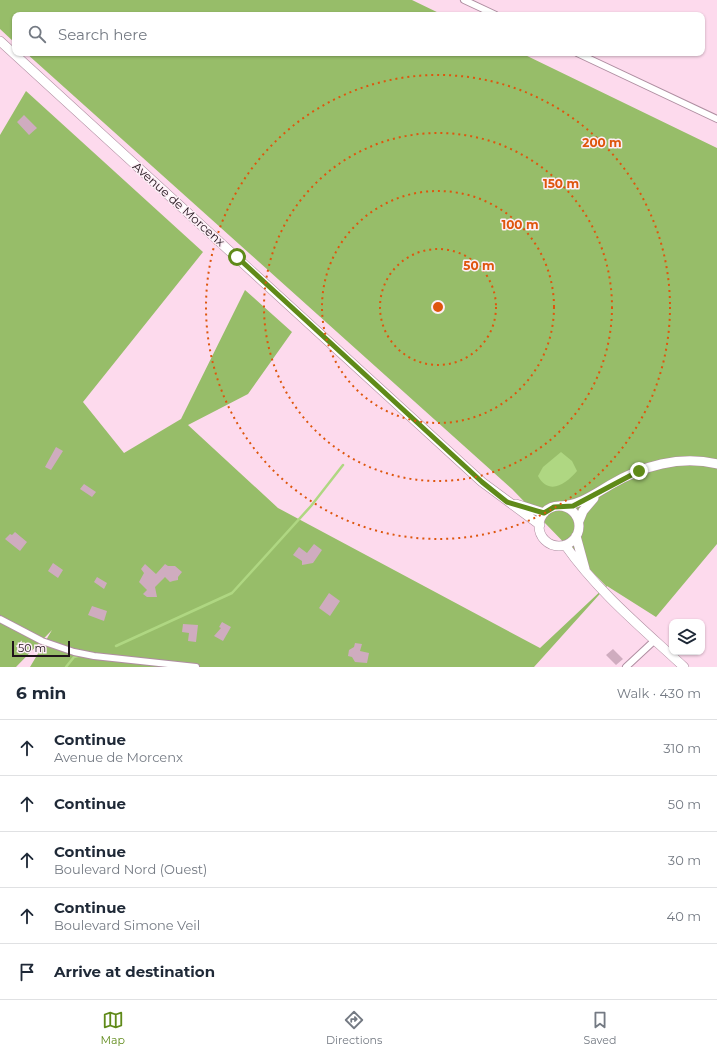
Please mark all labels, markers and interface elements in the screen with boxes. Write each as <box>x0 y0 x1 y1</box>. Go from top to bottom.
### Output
search box <box>12 12 705 56</box>
icon: search <box>26 23 48 45</box>
text: Search here <box>58 25 147 44</box>
text: 200 m <box>582 135 622 150</box>
street label: Avenue de Morcenx <box>130 159 229 250</box>
text: 150 m <box>543 176 579 191</box>
text: 100 m <box>502 217 538 232</box>
route start <box>228 248 246 266</box>
text: 50 m <box>463 258 495 273</box>
centre of rings <box>431 300 445 314</box>
route end <box>630 462 648 480</box>
map controls <box>669 619 705 655</box>
button: layers <box>669 619 705 655</box>
scale bar <box>12 639 70 658</box>
text: 50 m <box>18 641 46 655</box>
text: 6 min <box>16 683 66 703</box>
text: Walk · 430 m <box>617 685 701 701</box>
text: Continue <box>54 730 126 749</box>
icon: ahead <box>16 737 38 759</box>
text: 310 m <box>663 740 701 756</box>
text: Avenue de Morcenx <box>54 749 183 765</box>
icon: ahead <box>16 793 38 815</box>
text: Continue <box>54 794 126 813</box>
text: 50 m <box>668 796 701 812</box>
text: Continue <box>54 842 126 861</box>
icon: ahead <box>16 849 38 871</box>
text: 30 m <box>668 852 701 868</box>
text: Boulevard Nord (Ouest) <box>54 861 207 877</box>
text: Continue <box>54 898 126 917</box>
icon: ahead <box>16 905 38 927</box>
text: 40 m <box>667 908 701 924</box>
text: Boulevard Simone Veil <box>54 917 200 933</box>
icon: arrive <box>16 961 38 983</box>
text: Arrive at destination <box>54 962 215 981</box>
tab: Map <box>101 1009 125 1047</box>
tab: Directions <box>326 1009 382 1047</box>
tab: Saved <box>583 1009 616 1047</box>

